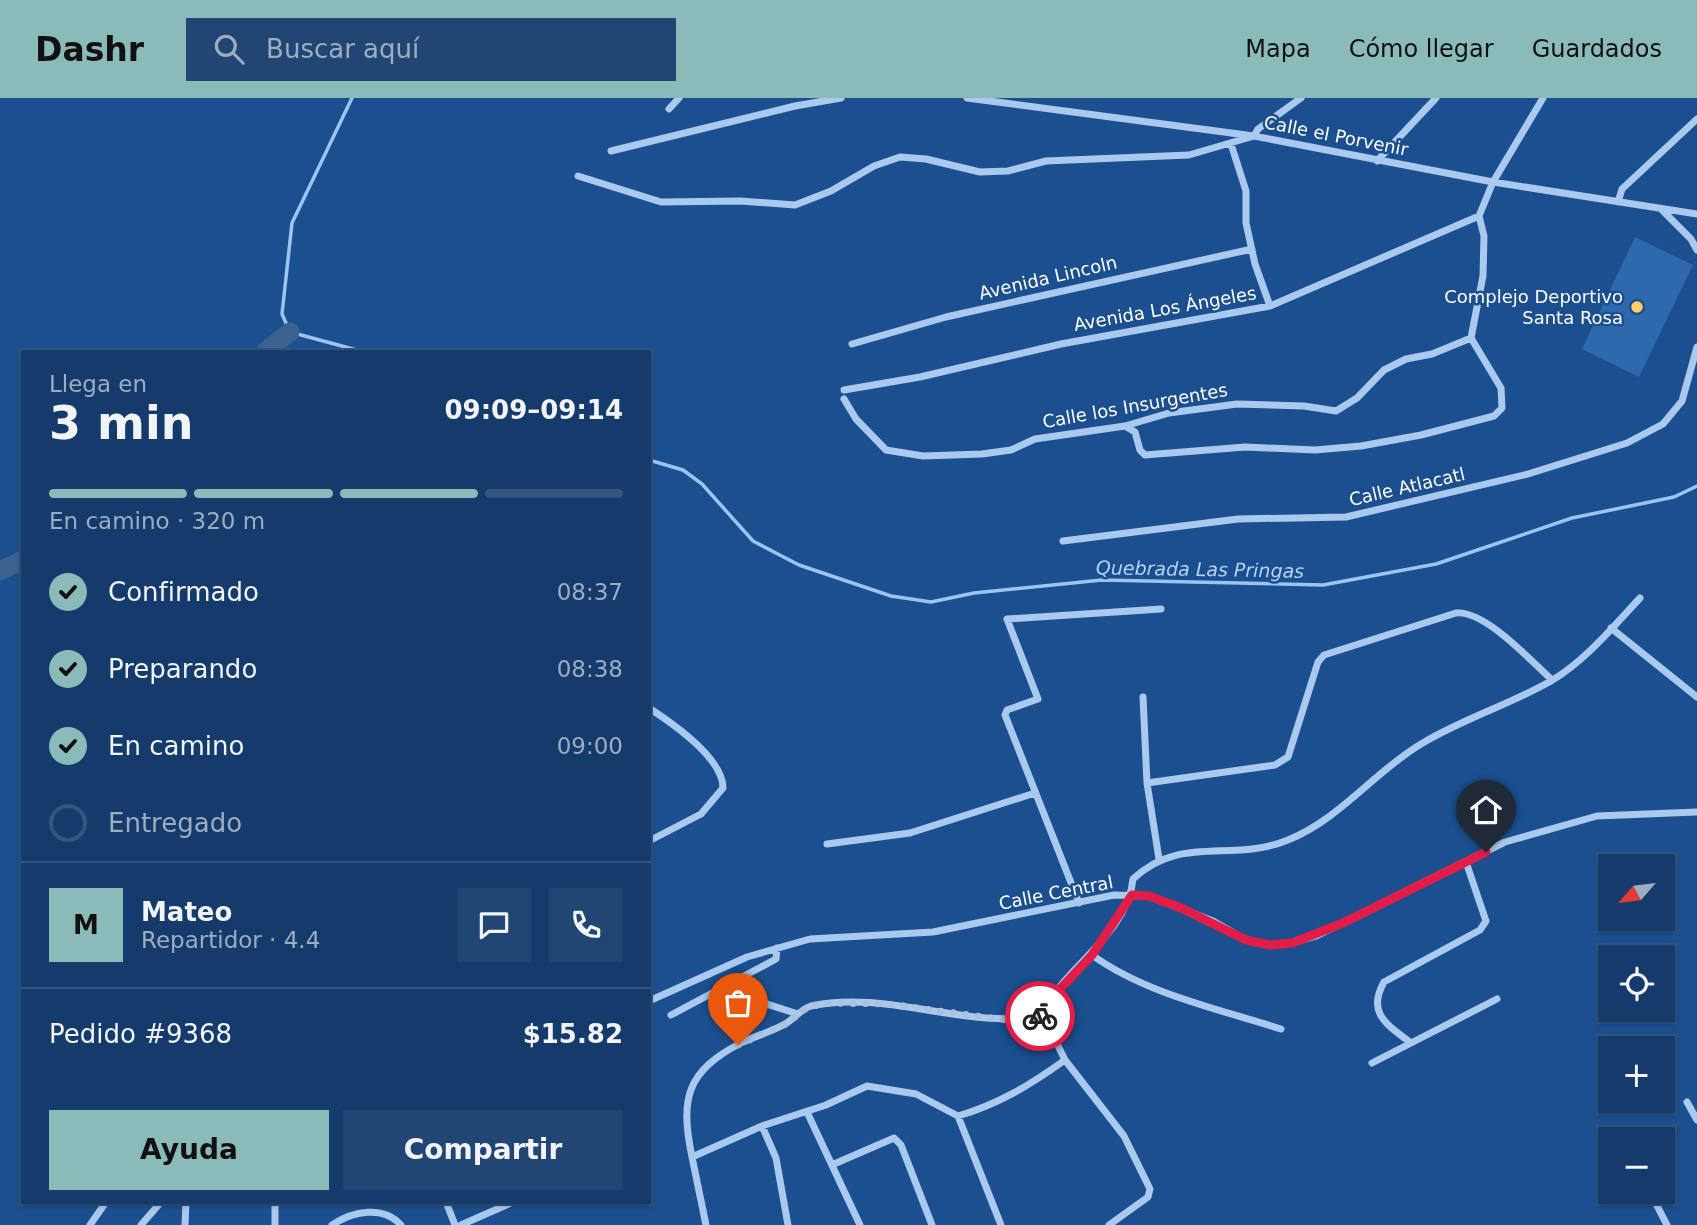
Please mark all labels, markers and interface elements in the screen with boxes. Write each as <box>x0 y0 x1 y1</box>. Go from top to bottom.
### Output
search box <box>186 18 676 81</box>
text: Dashr <box>35 30 144 69</box>
icon: search <box>210 30 248 68</box>
text: Buscar aquí <box>266 34 419 64</box>
text: Mapa <box>1245 35 1311 63</box>
text: Cómo llegar <box>1349 35 1494 63</box>
text: Guardados <box>1532 35 1662 63</box>
street label: Calle el Porvenir <box>1262 111 1411 160</box>
street label: Avenida Lincoln <box>977 251 1119 304</box>
street label: Avenida Los Ángeles <box>1072 282 1258 335</box>
place label: Complejo Deportivo Santa Rosa <box>1444 286 1623 328</box>
marker: Complejo Deportivo Santa Rosa <box>1629 299 1645 315</box>
text: Llega en <box>49 371 147 397</box>
street label: Calle los Insurgentes <box>1041 379 1229 432</box>
text: 09:09–09:14 <box>444 395 623 425</box>
text: 3 min <box>49 396 193 450</box>
street label: Calle Atlacatl <box>1347 463 1467 510</box>
text: En camino · 320 m <box>49 508 265 534</box>
water label: Quebrada Las Pringas <box>1096 556 1304 582</box>
icon: check <box>49 573 87 611</box>
text: Confirmado <box>108 577 259 607</box>
text: 08:37 <box>557 579 623 605</box>
icon: check <box>49 650 87 688</box>
text: Preparando <box>108 654 257 684</box>
text: 08:38 <box>557 656 623 682</box>
icon: check <box>49 727 87 765</box>
text: En camino <box>108 731 244 761</box>
text: 09:00 <box>557 733 623 759</box>
pin <box>1456 780 1516 852</box>
icon: home <box>1467 791 1505 829</box>
text: Entregado <box>108 808 242 838</box>
north arrow <box>1598 854 1675 931</box>
map controls <box>1598 854 1675 1204</box>
street label: Calle Central <box>997 871 1115 914</box>
button: chat <box>457 888 531 962</box>
button: phone <box>549 888 623 962</box>
text: Mateo <box>141 897 232 927</box>
text: M <box>73 910 99 940</box>
text: Repartidor · 4.4 <box>141 927 320 953</box>
button: locate <box>1598 945 1675 1022</box>
pin <box>708 973 768 1045</box>
courier <box>1005 981 1075 1051</box>
icon: bag <box>719 984 757 1022</box>
icon: bike <box>1021 997 1059 1035</box>
text: Pedido #9368 <box>49 1019 232 1049</box>
text: $15.82 <box>523 1019 623 1049</box>
button: + <box>1598 1036 1675 1113</box>
button: Ayuda <box>49 1110 329 1190</box>
button: Compartir <box>343 1110 623 1190</box>
button: − <box>1598 1127 1675 1204</box>

